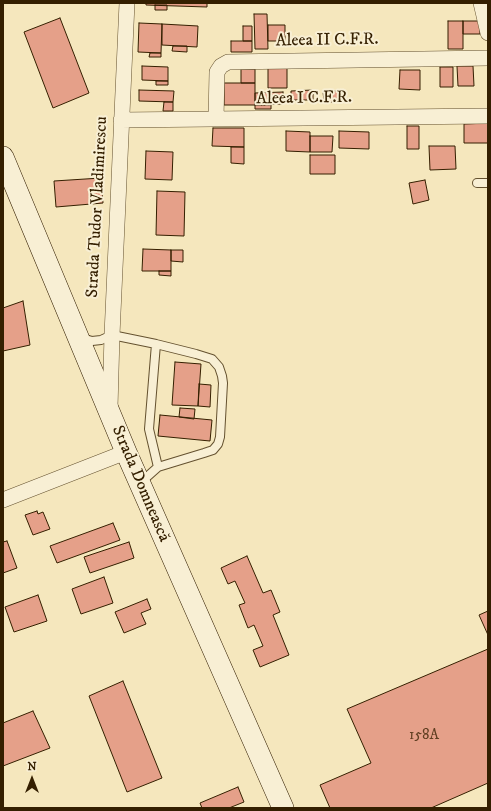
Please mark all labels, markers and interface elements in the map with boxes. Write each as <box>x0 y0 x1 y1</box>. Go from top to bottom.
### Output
street label: Aleea II C.F.R. <box>275 30 379 52</box>
street label: Aleea I C.F.R. <box>256 88 352 110</box>
street label: Strada Tudor Vladimirescu <box>83 116 113 298</box>
street label: Strada Domnească <box>106 423 174 545</box>
house number: 158A <box>409 727 439 745</box>
north arrow <box>12 759 52 799</box>
text: N <box>27 760 37 774</box>

